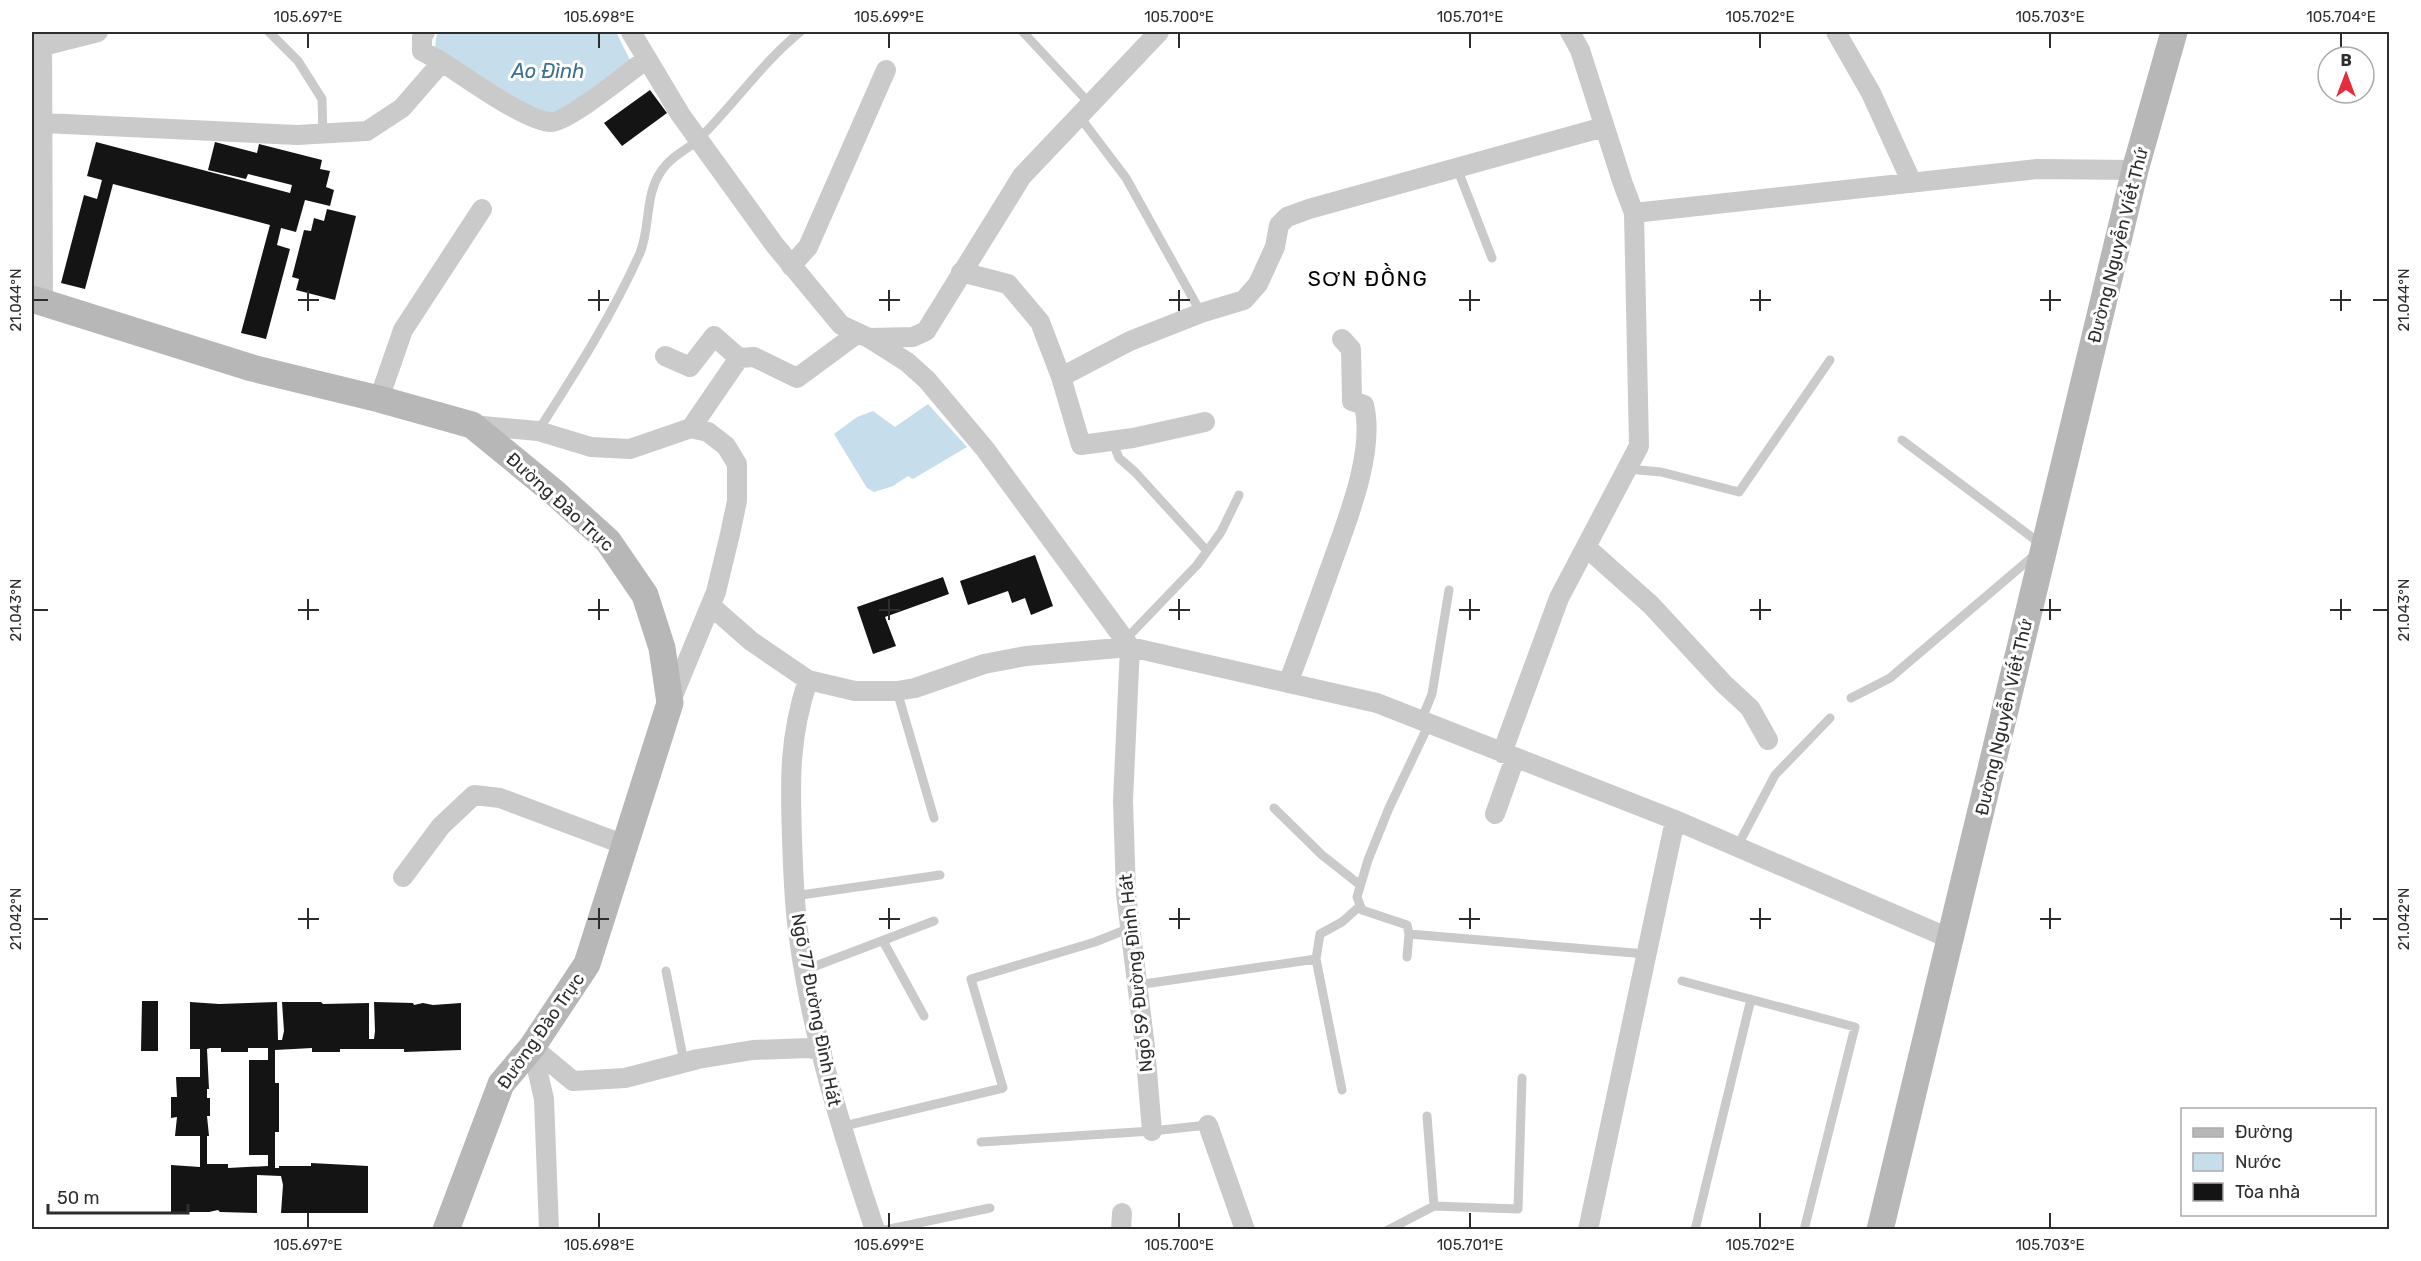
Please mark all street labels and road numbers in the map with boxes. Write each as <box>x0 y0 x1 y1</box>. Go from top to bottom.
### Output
street label: Đường Nguyễn Viết Thứ <box>2082 144 2153 345</box>
street label: Đường Đào Trực <box>502 448 618 556</box>
street label: Đường Nguyễn Viết Thứ <box>1970 616 2037 818</box>
street label: Ngõ 59 Đường Đình Hát <box>1115 873 1157 1073</box>
street label: Ngõ 77 Đường Đình Hát <box>786 912 846 1108</box>
street label: Đường Đào Trực <box>493 969 589 1093</box>

